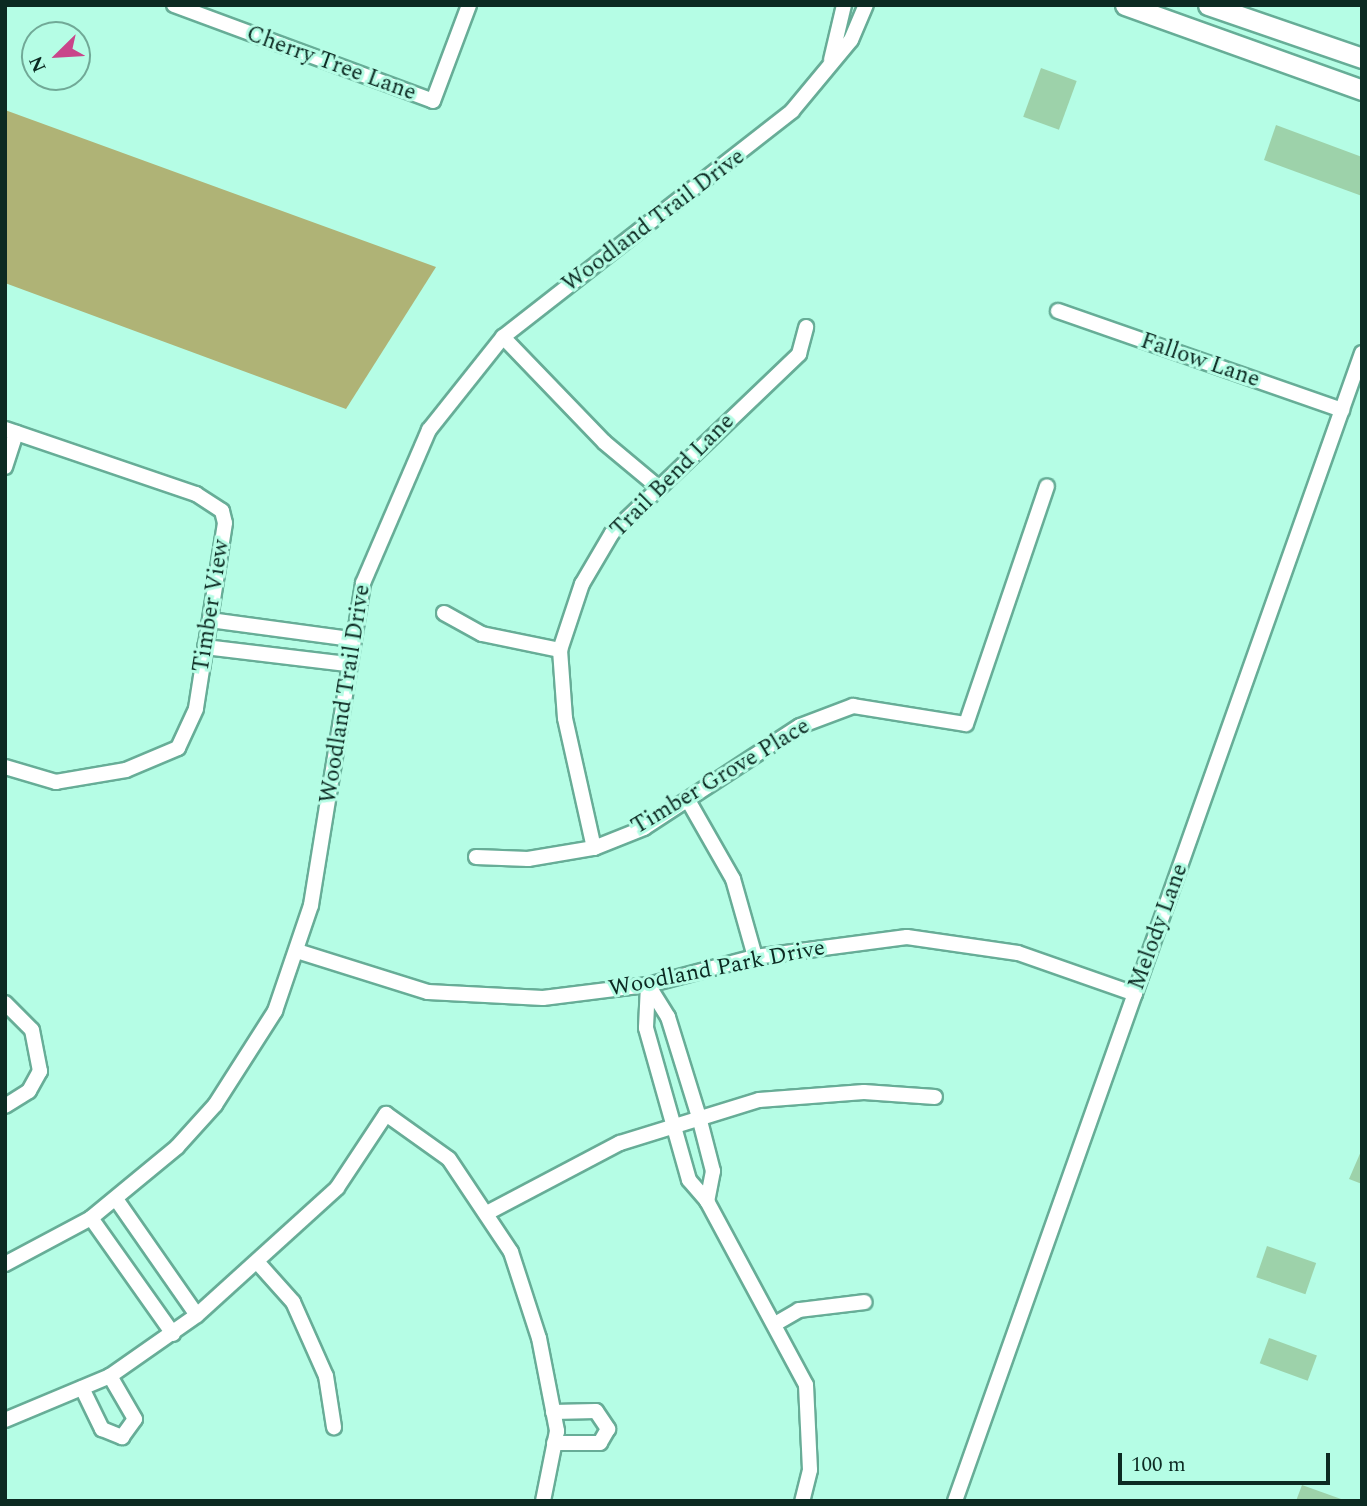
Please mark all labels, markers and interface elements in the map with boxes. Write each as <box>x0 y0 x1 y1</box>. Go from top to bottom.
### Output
north arrow <box>21 21 91 91</box>
street label: Cherry Tree Lane <box>242 21 420 107</box>
text: N <box>22 51 55 77</box>
street label: Woodland Trail Drive <box>557 143 751 299</box>
street label: Fallow Lane <box>1137 328 1263 394</box>
street label: Trail Bend Lane <box>605 408 741 544</box>
street label: Timber View <box>188 538 236 674</box>
street label: Woodland Trail Drive <box>315 582 377 806</box>
street label: Timber Grove Place <box>627 713 815 841</box>
street label: Melody Lane <box>1123 860 1195 994</box>
street label: Woodland Park Drive <box>607 935 827 1003</box>
scale bar <box>1122 1440 1334 1484</box>
text: 100 m <box>1131 1449 1186 1481</box>

